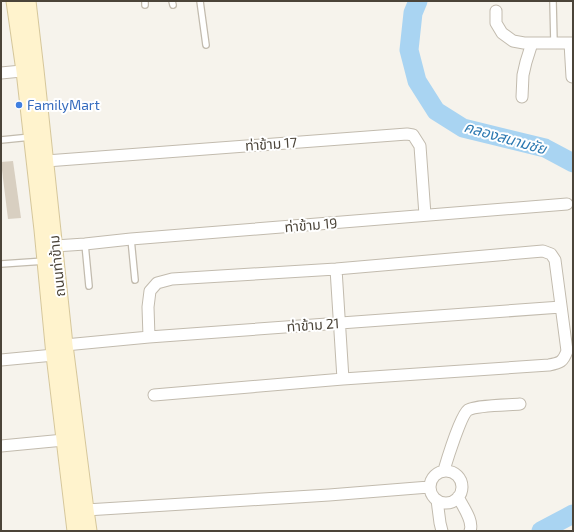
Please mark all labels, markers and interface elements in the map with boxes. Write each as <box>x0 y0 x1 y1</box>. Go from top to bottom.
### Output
place label: FamilyMart <box>27 96 100 113</box>
marker: FamilyMart <box>14 100 24 110</box>
water label: คลองสนามชัย <box>462 117 549 158</box>
street label: ท่าข้าม 17 <box>244 133 298 154</box>
street label: ท่าข้าม 19 <box>284 214 338 235</box>
street label: ถนนท่าข้าม <box>45 234 68 298</box>
street label: ท่าข้าม 21 <box>286 314 340 335</box>

